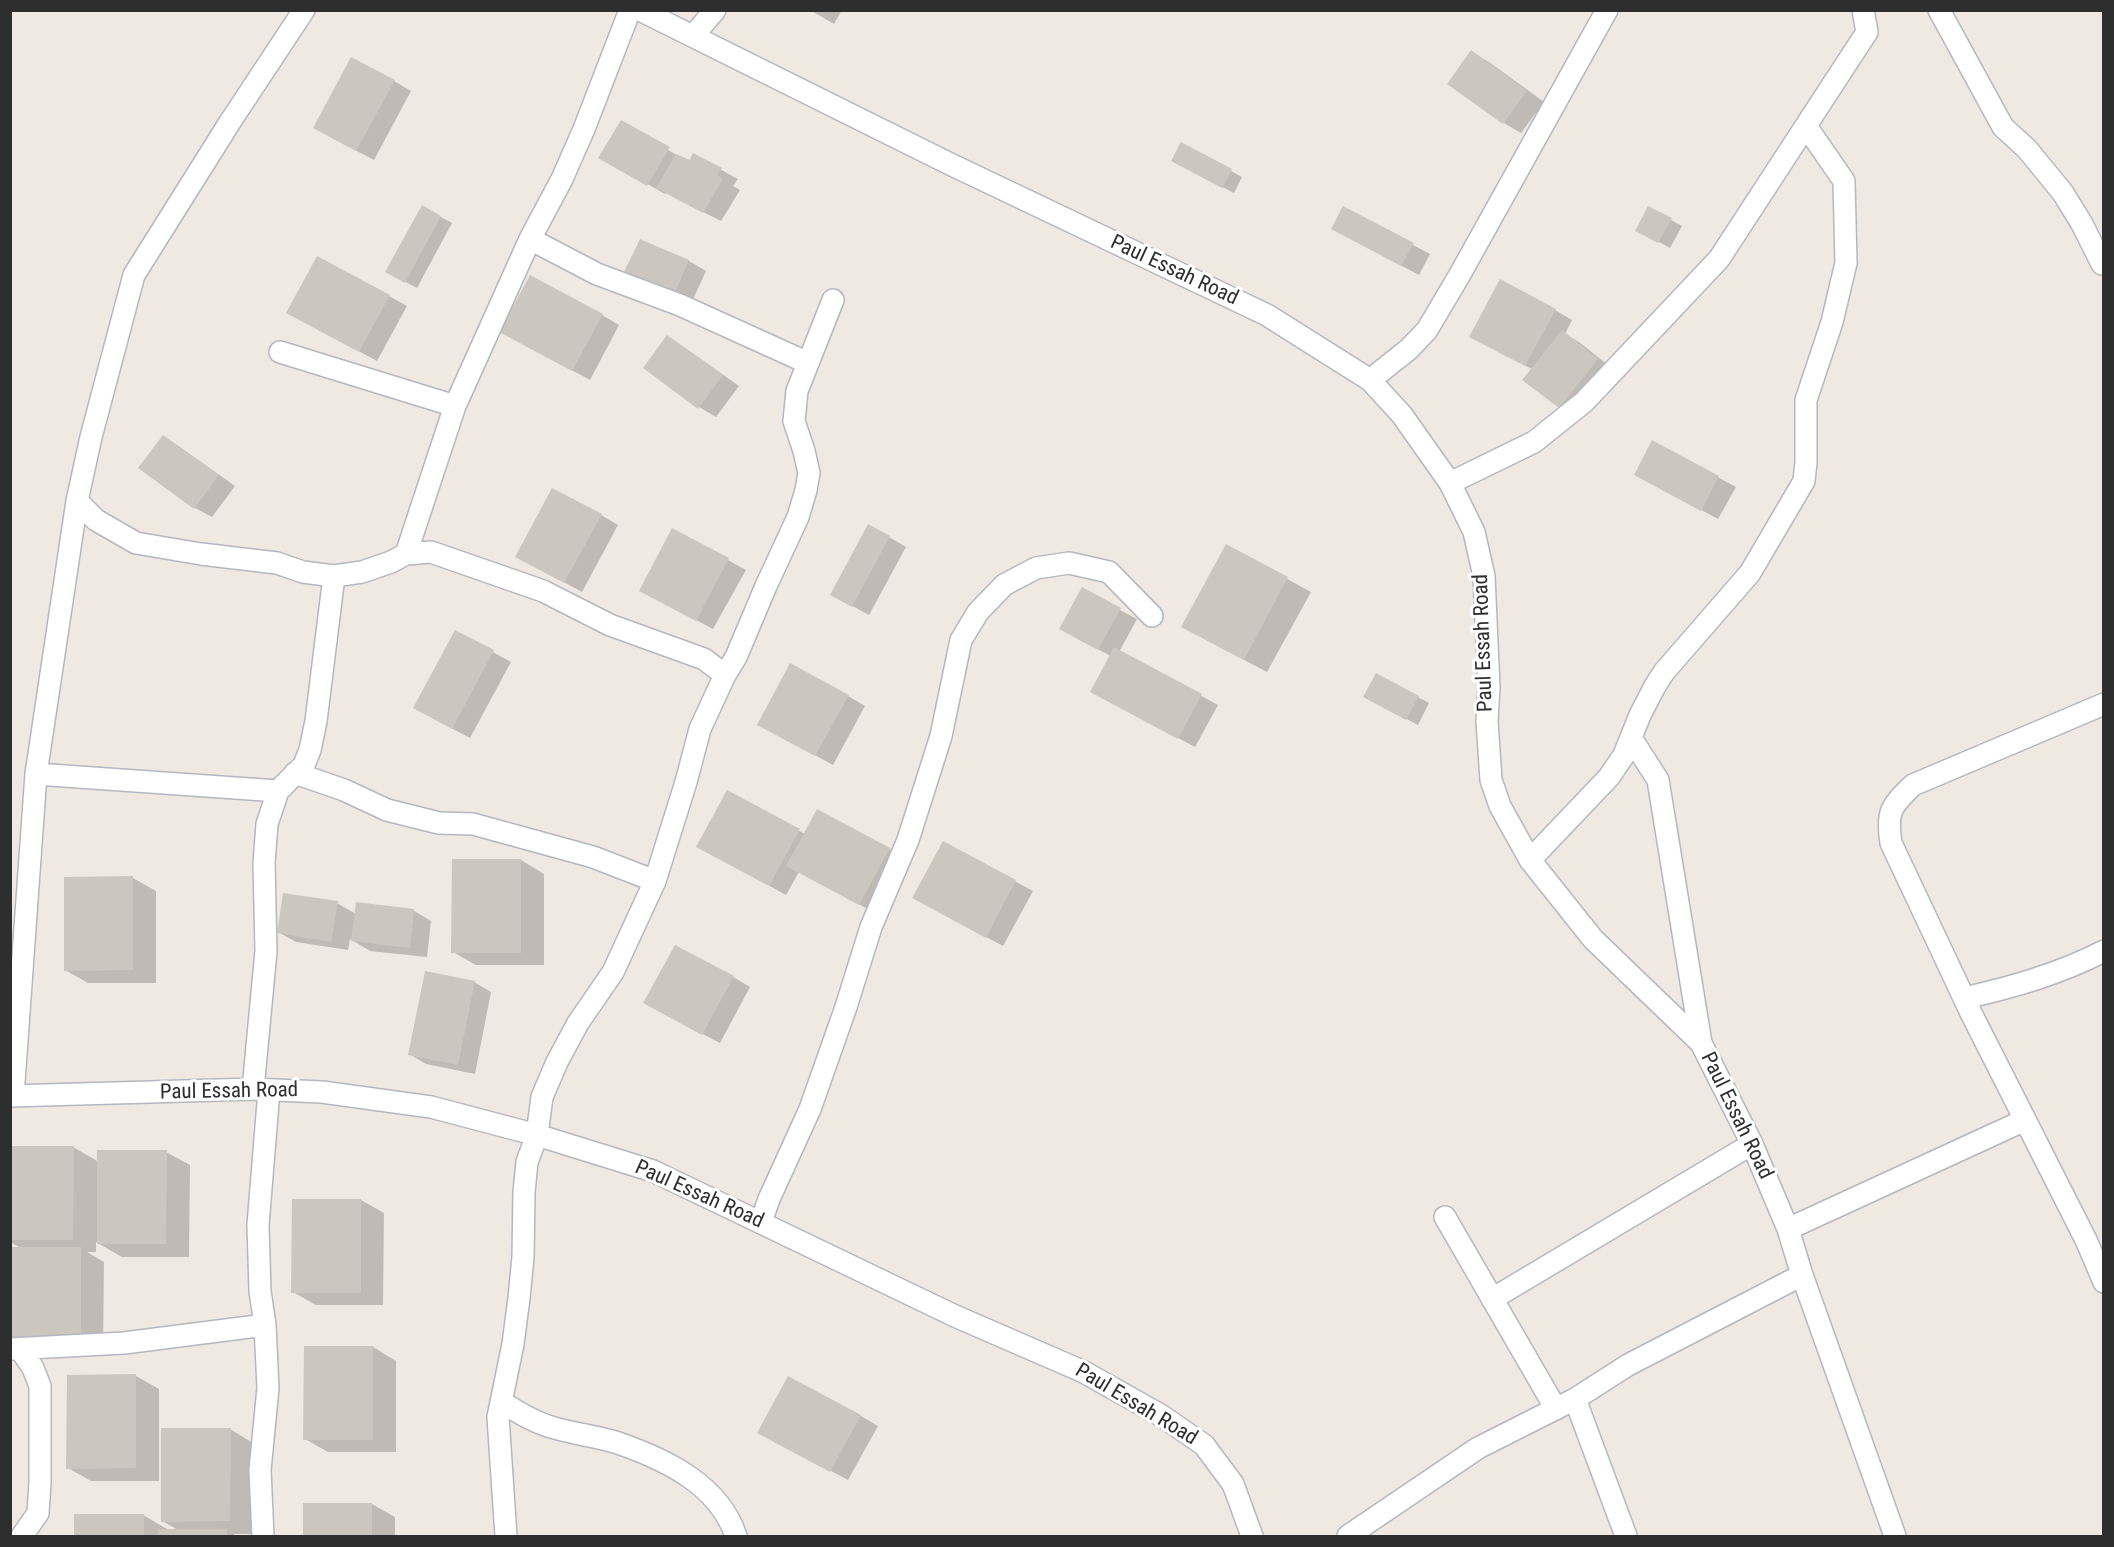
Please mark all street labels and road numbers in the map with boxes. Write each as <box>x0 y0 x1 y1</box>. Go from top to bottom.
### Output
street label: Paul Essah Road <box>1106 230 1242 312</box>
street label: Paul Essah Road <box>1469 574 1499 712</box>
street label: Paul Essah Road <box>1694 1048 1778 1184</box>
street label: Paul Essah Road <box>160 1078 298 1106</box>
street label: Paul Essah Road <box>631 1155 767 1235</box>
street label: Paul Essah Road <box>1070 1359 1202 1451</box>

